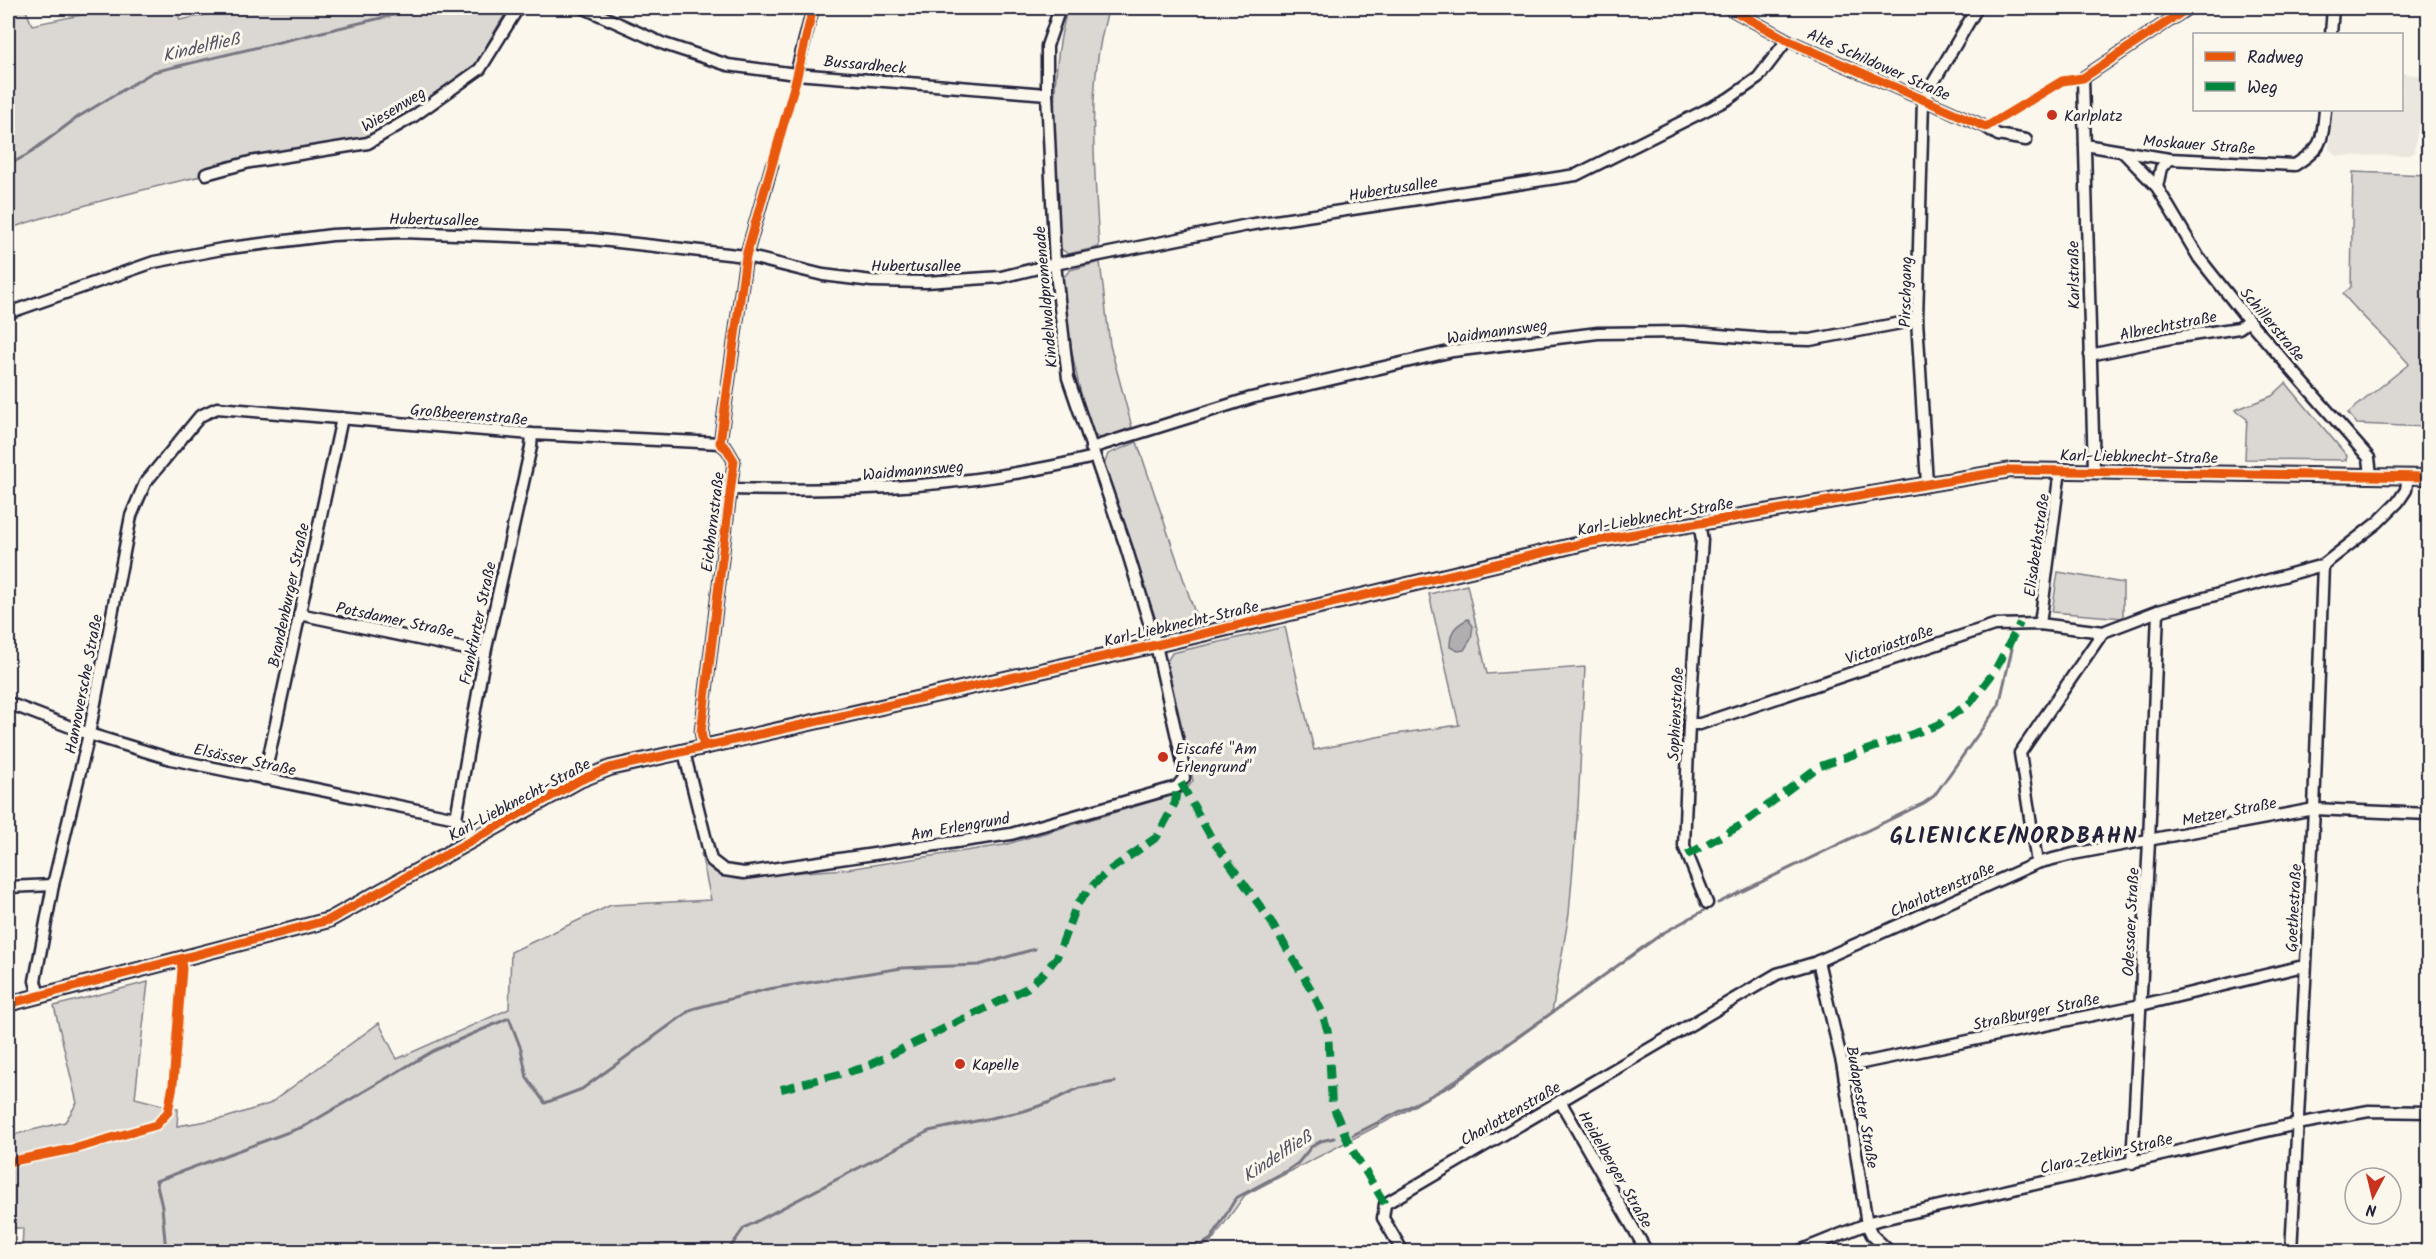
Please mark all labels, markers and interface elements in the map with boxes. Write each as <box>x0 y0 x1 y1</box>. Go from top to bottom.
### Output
street label: Alte Schildower Straße <box>1803 23 1954 108</box>
water label: Kindelfließ <box>160 25 245 71</box>
legend <box>2193 33 2403 111</box>
text: Radweg <box>2247 44 2304 73</box>
street label: Bussardheck <box>823 49 908 82</box>
text: Weg <box>2247 74 2278 103</box>
street label: Wiesenweg <box>357 81 431 139</box>
place label: Karlplatz <box>2064 104 2122 129</box>
marker: Karlplatz <box>2045 108 2059 122</box>
street label: Moskauer Straße <box>2142 129 2256 162</box>
street label: Hubertusallee <box>1347 170 1440 209</box>
street label: Hubertusallee <box>389 207 479 234</box>
street label: Kindelwaldpromenade <box>1028 225 1065 369</box>
street label: Karlstraße <box>2061 240 2088 309</box>
street label: Hubertusallee <box>871 254 961 279</box>
street label: Pirschgang <box>1893 256 1920 328</box>
street label: Schillerstraße <box>2233 282 2311 368</box>
street label: Albrechtstraße <box>2117 305 2219 348</box>
street label: Waidmannsweg <box>1445 313 1549 352</box>
street label: Großbeerenstraße <box>409 398 529 433</box>
street label: Karl-Liebknecht-Straße <box>2060 444 2218 471</box>
street label: Waidmannsweg <box>861 455 965 488</box>
street label: Eichhornstraße <box>695 471 732 574</box>
street label: Karl-Liebknecht-Straße <box>1575 491 1735 544</box>
street label: Elisabethstraße <box>2018 492 2057 599</box>
street label: Brandenburger Straße <box>262 521 317 670</box>
street label: Frankfurter Straße <box>453 559 504 687</box>
street label: Karl-Liebknecht-Straße <box>1101 594 1261 654</box>
street label: Potsdamer Straße <box>333 596 456 645</box>
street label: Hannoversche Straße <box>59 612 110 756</box>
street label: Victoriastraße <box>1842 619 1937 672</box>
street label: Sophienstraße <box>1662 667 1691 762</box>
street label: Elsässer Straße <box>191 737 298 784</box>
place label: Eiscafé "Am Erlengrund" <box>1175 737 1257 780</box>
marker: Eiscafé "Am Erlengrund" <box>1156 750 1170 764</box>
street label: Karl-Liebknecht-Straße <box>444 752 595 848</box>
street label: Metzer Straße <box>2180 791 2279 834</box>
street label: Am Erlengrund <box>909 806 1013 848</box>
district label: GLIENICKE/NORDBAHN <box>1890 820 2138 855</box>
street label: Charlottenstraße <box>1886 856 1999 925</box>
street label: Goethestraße <box>2280 863 2309 953</box>
street label: Odessaer Straße <box>2116 867 2147 977</box>
street label: Straßburger Straße <box>1971 987 2102 1038</box>
street label: Budapester Straße <box>1838 1044 1885 1171</box>
place label: Kapelle <box>972 1053 1019 1078</box>
marker: Kapelle <box>953 1057 967 1071</box>
street label: Charlottenstraße <box>1456 1075 1566 1153</box>
street label: Heidelberger Straße <box>1571 1106 1659 1233</box>
water label: Kindelfließ <box>1237 1122 1321 1191</box>
street label: Clara-Zetkin-Straße <box>2037 1127 2175 1182</box>
north arrow <box>2343 1166 2403 1226</box>
text: N <box>2365 1196 2378 1222</box>

